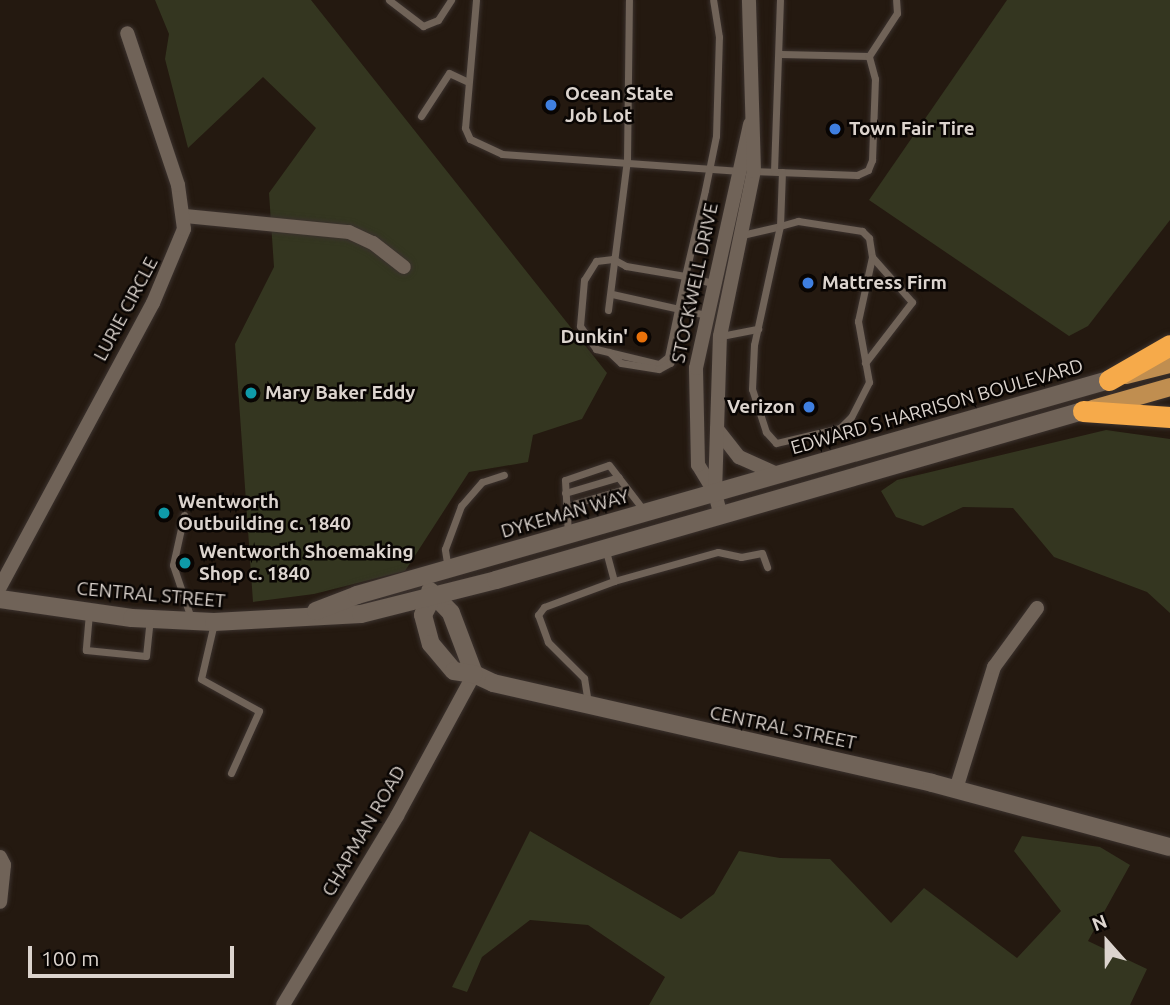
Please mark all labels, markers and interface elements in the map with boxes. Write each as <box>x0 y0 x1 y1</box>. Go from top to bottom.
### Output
place label: Ocean State Job Lot <box>565 83 674 127</box>
marker: Ocean State Job Lot <box>543 97 559 113</box>
place label: Town Fair Tire <box>849 118 975 140</box>
marker: Town Fair Tire <box>827 121 843 137</box>
street label: STOCKWELL DRIVE <box>667 201 723 365</box>
street label: LURIE CIRCLE <box>89 253 163 365</box>
place label: Mattress Firm <box>822 272 947 294</box>
marker: Mattress Firm <box>800 275 816 291</box>
place label: Dunkin' <box>561 326 628 348</box>
marker: Dunkin' <box>634 329 650 345</box>
street label: EDWARD S HARRISON BOULEVARD <box>788 354 1086 460</box>
place label: Mary Baker Eddy <box>265 382 415 404</box>
marker: Mary Baker Eddy <box>243 385 259 401</box>
place label: Verizon <box>727 396 795 418</box>
marker: Verizon <box>801 399 817 415</box>
street label: DYKEMAN WAY <box>498 485 632 543</box>
place label: Wentworth Outbuilding c. 1840 <box>178 491 351 535</box>
marker: Wentworth Outbuilding c. 1840 <box>156 505 172 521</box>
place label: Wentworth Shoemaking Shop c. 1840 <box>199 541 414 585</box>
marker: Wentworth Shoemaking Shop c. 1840 <box>177 555 193 571</box>
street label: CENTRAL STREET <box>76 577 226 613</box>
street label: CENTRAL STREET <box>708 701 858 755</box>
street label: CHAPMAN ROAD <box>317 761 411 901</box>
north arrow <box>1072 907 1142 977</box>
text: N <box>1089 910 1110 935</box>
scale bar <box>32 932 238 976</box>
text: 100 m <box>41 946 99 970</box>

